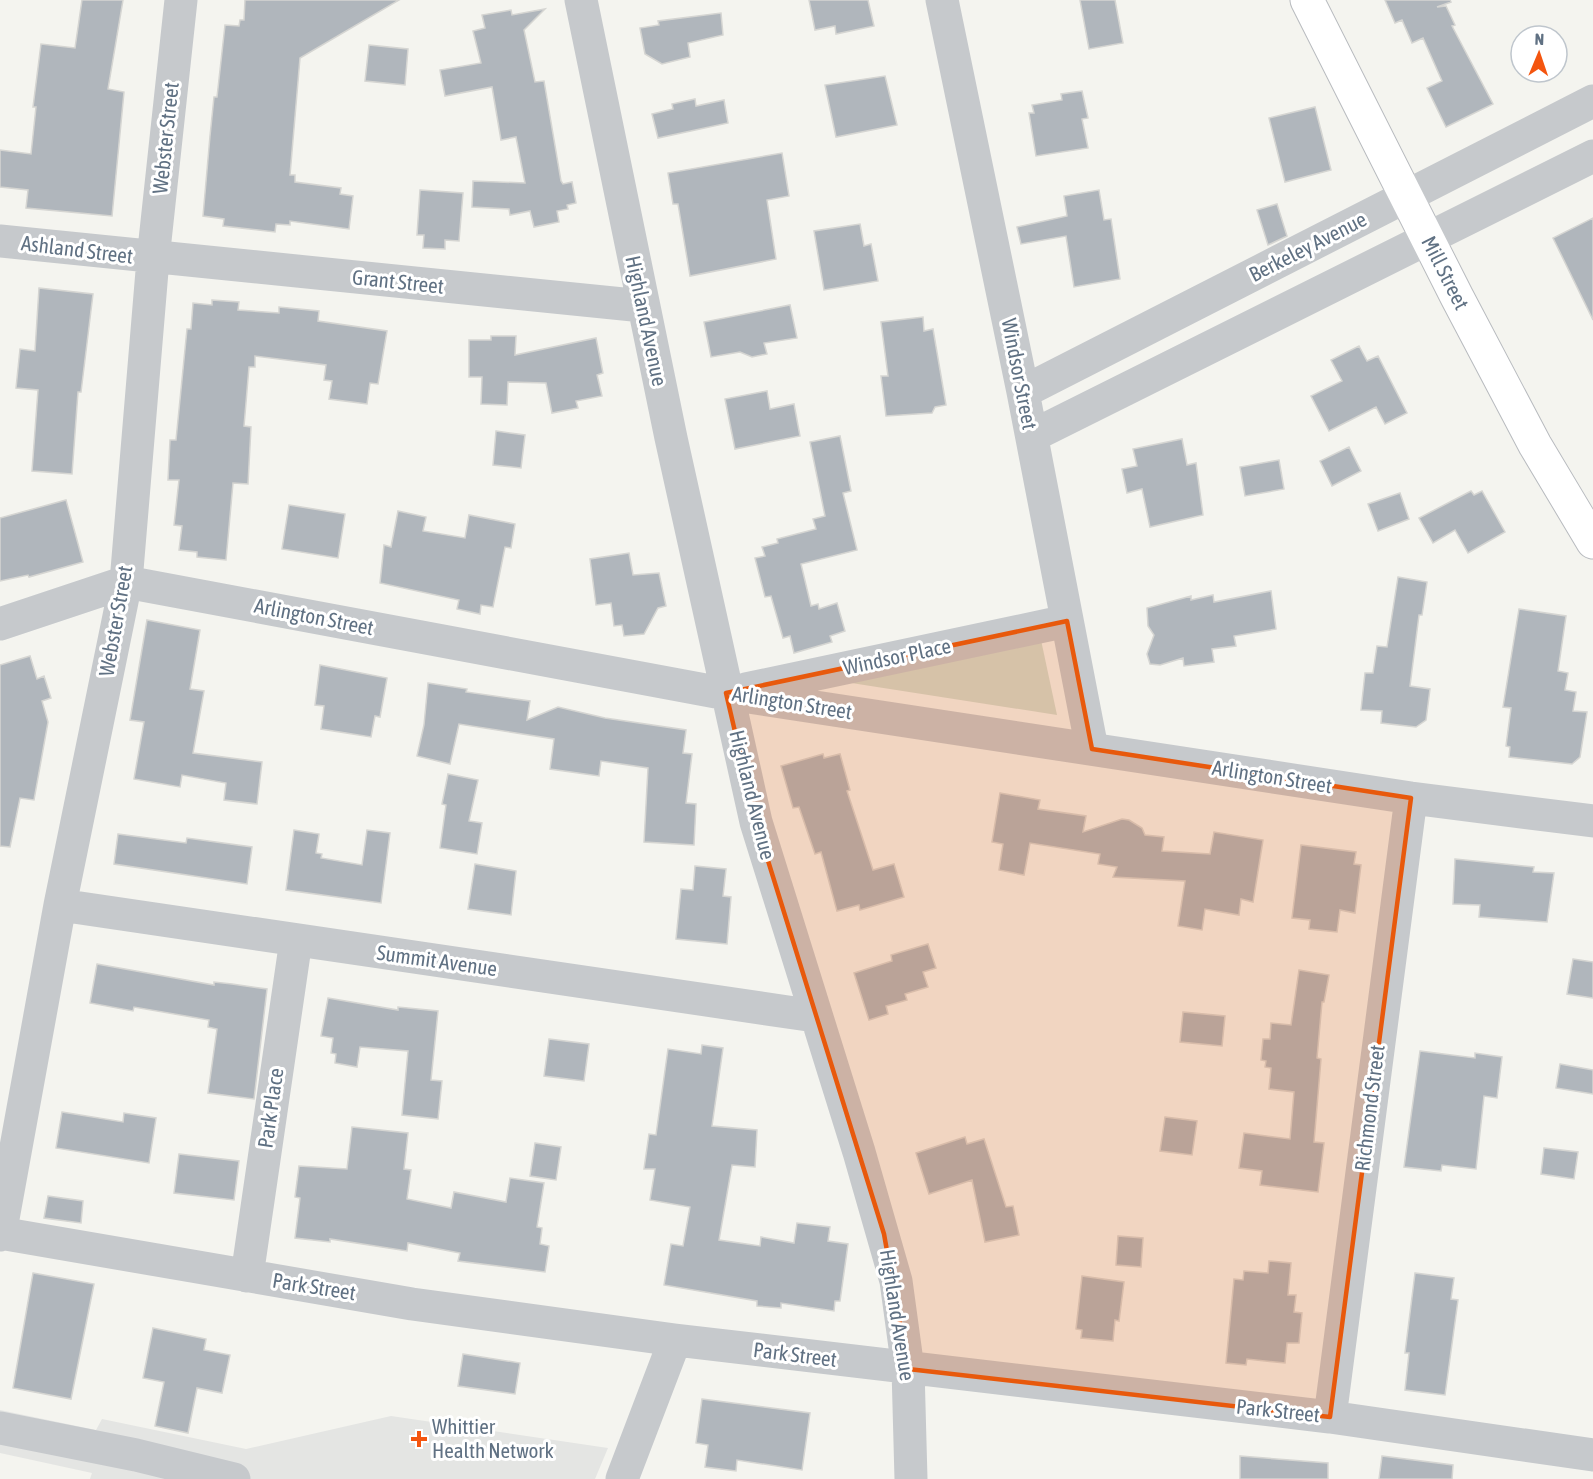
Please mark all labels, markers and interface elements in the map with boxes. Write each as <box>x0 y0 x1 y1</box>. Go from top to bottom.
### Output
north arrow <box>1509 24 1569 84</box>
text: N <box>1534 30 1545 48</box>
street label: Webster Street <box>147 81 183 195</box>
street label: Berkeley Avenue <box>1245 206 1370 286</box>
street label: Ashland Street <box>20 230 134 268</box>
street label: Mill Street <box>1417 232 1475 313</box>
street label: Highland Avenue <box>621 253 673 388</box>
street label: Grant Street <box>351 264 445 298</box>
street label: Windsor Street <box>997 316 1043 431</box>
street label: Webster Street <box>93 564 137 678</box>
street label: Arlington Street <box>253 593 376 639</box>
street label: Windsor Place <box>841 633 953 679</box>
street label: Arlington Street <box>731 681 854 723</box>
street label: Highland Avenue <box>725 727 781 862</box>
street label: Arlington Street <box>1211 755 1334 797</box>
street label: Summit Avenue <box>376 940 499 980</box>
street label: Richmond Street <box>1349 1043 1389 1173</box>
street label: Park Place <box>252 1066 288 1150</box>
street label: Highland Avenue <box>876 1247 920 1382</box>
street label: Park Street <box>271 1268 358 1304</box>
street label: Park Street <box>752 1337 838 1371</box>
street label: Park Street <box>1235 1394 1321 1426</box>
place label: Whittier Health Network <box>432 1414 554 1462</box>
marker: Whittier Health Network <box>410 1430 428 1448</box>

